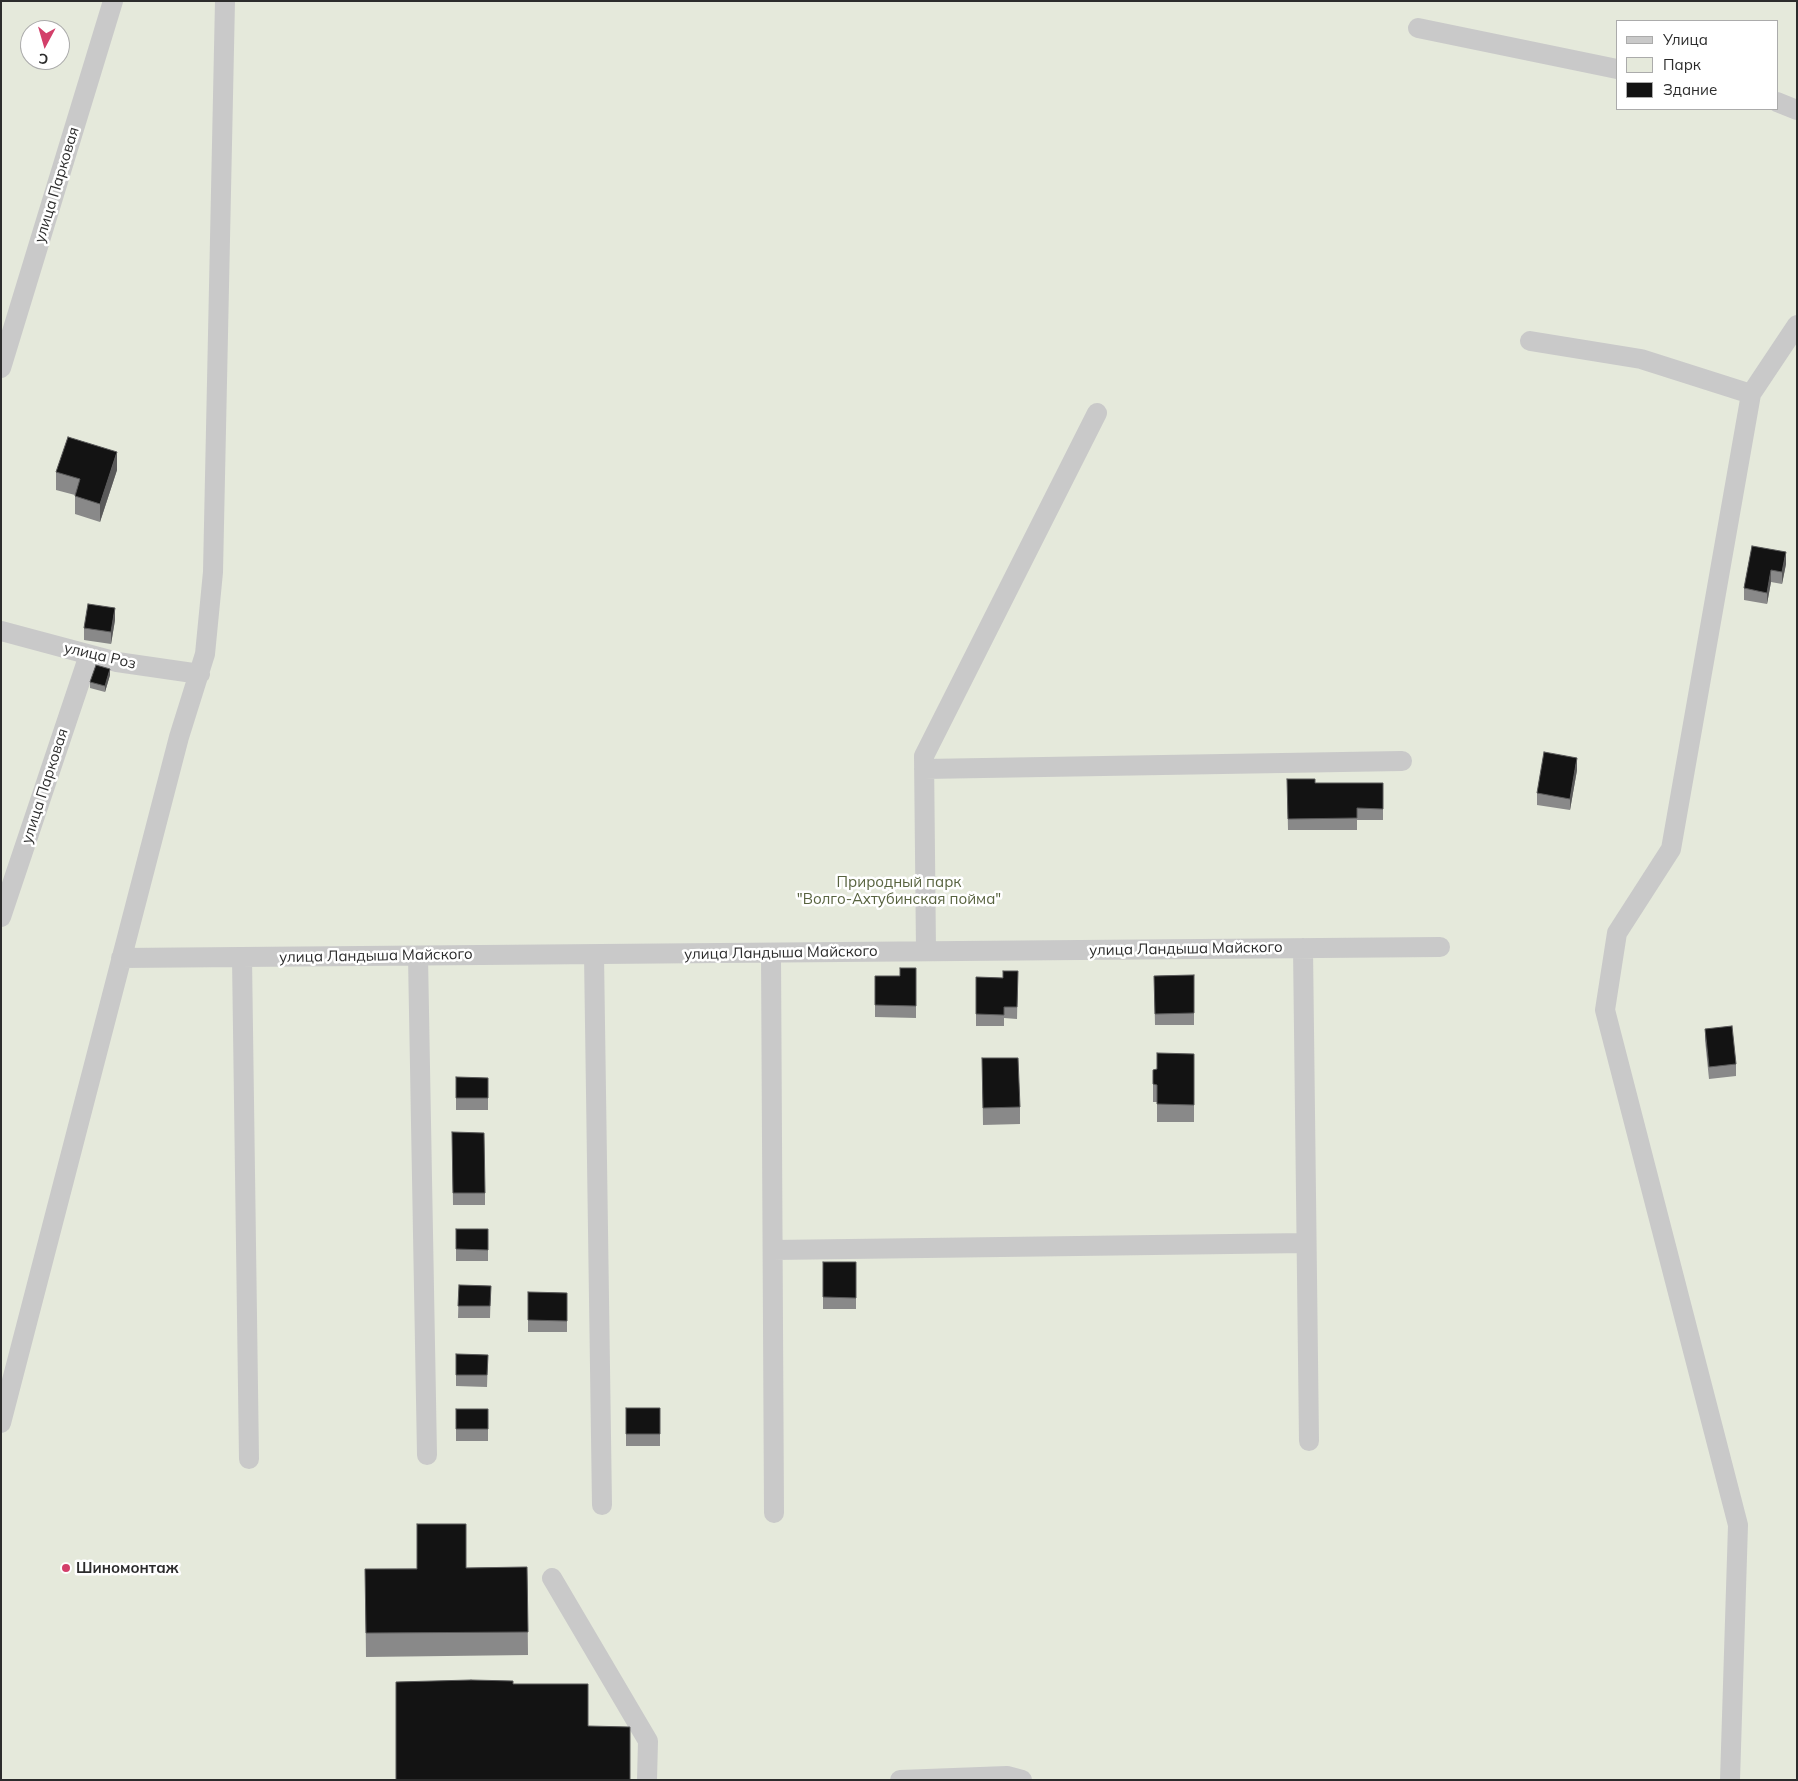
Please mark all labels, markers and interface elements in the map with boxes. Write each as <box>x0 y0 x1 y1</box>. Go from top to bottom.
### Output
north arrow <box>20 20 70 70</box>
legend <box>1616 20 1778 110</box>
text: Улица <box>1663 30 1708 49</box>
text: С <box>38 49 49 68</box>
text: Парк <box>1663 55 1701 74</box>
text: Здание <box>1663 80 1717 99</box>
street label: улица Парковая <box>31 125 83 245</box>
street label: улица Роз <box>62 639 138 673</box>
street label: улица Парковая <box>18 726 72 846</box>
park label: Природный парк "Волго-Ахтубинская пойма" <box>797 873 1001 908</box>
street label: улица Ландыша Майского <box>1089 938 1283 960</box>
street label: улица Ландыша Майского <box>684 942 878 964</box>
street label: улица Ландыша Майского <box>279 945 473 967</box>
place label: Шиномонтаж <box>76 1559 178 1577</box>
marker: Шиномонтаж <box>60 1562 72 1574</box>

